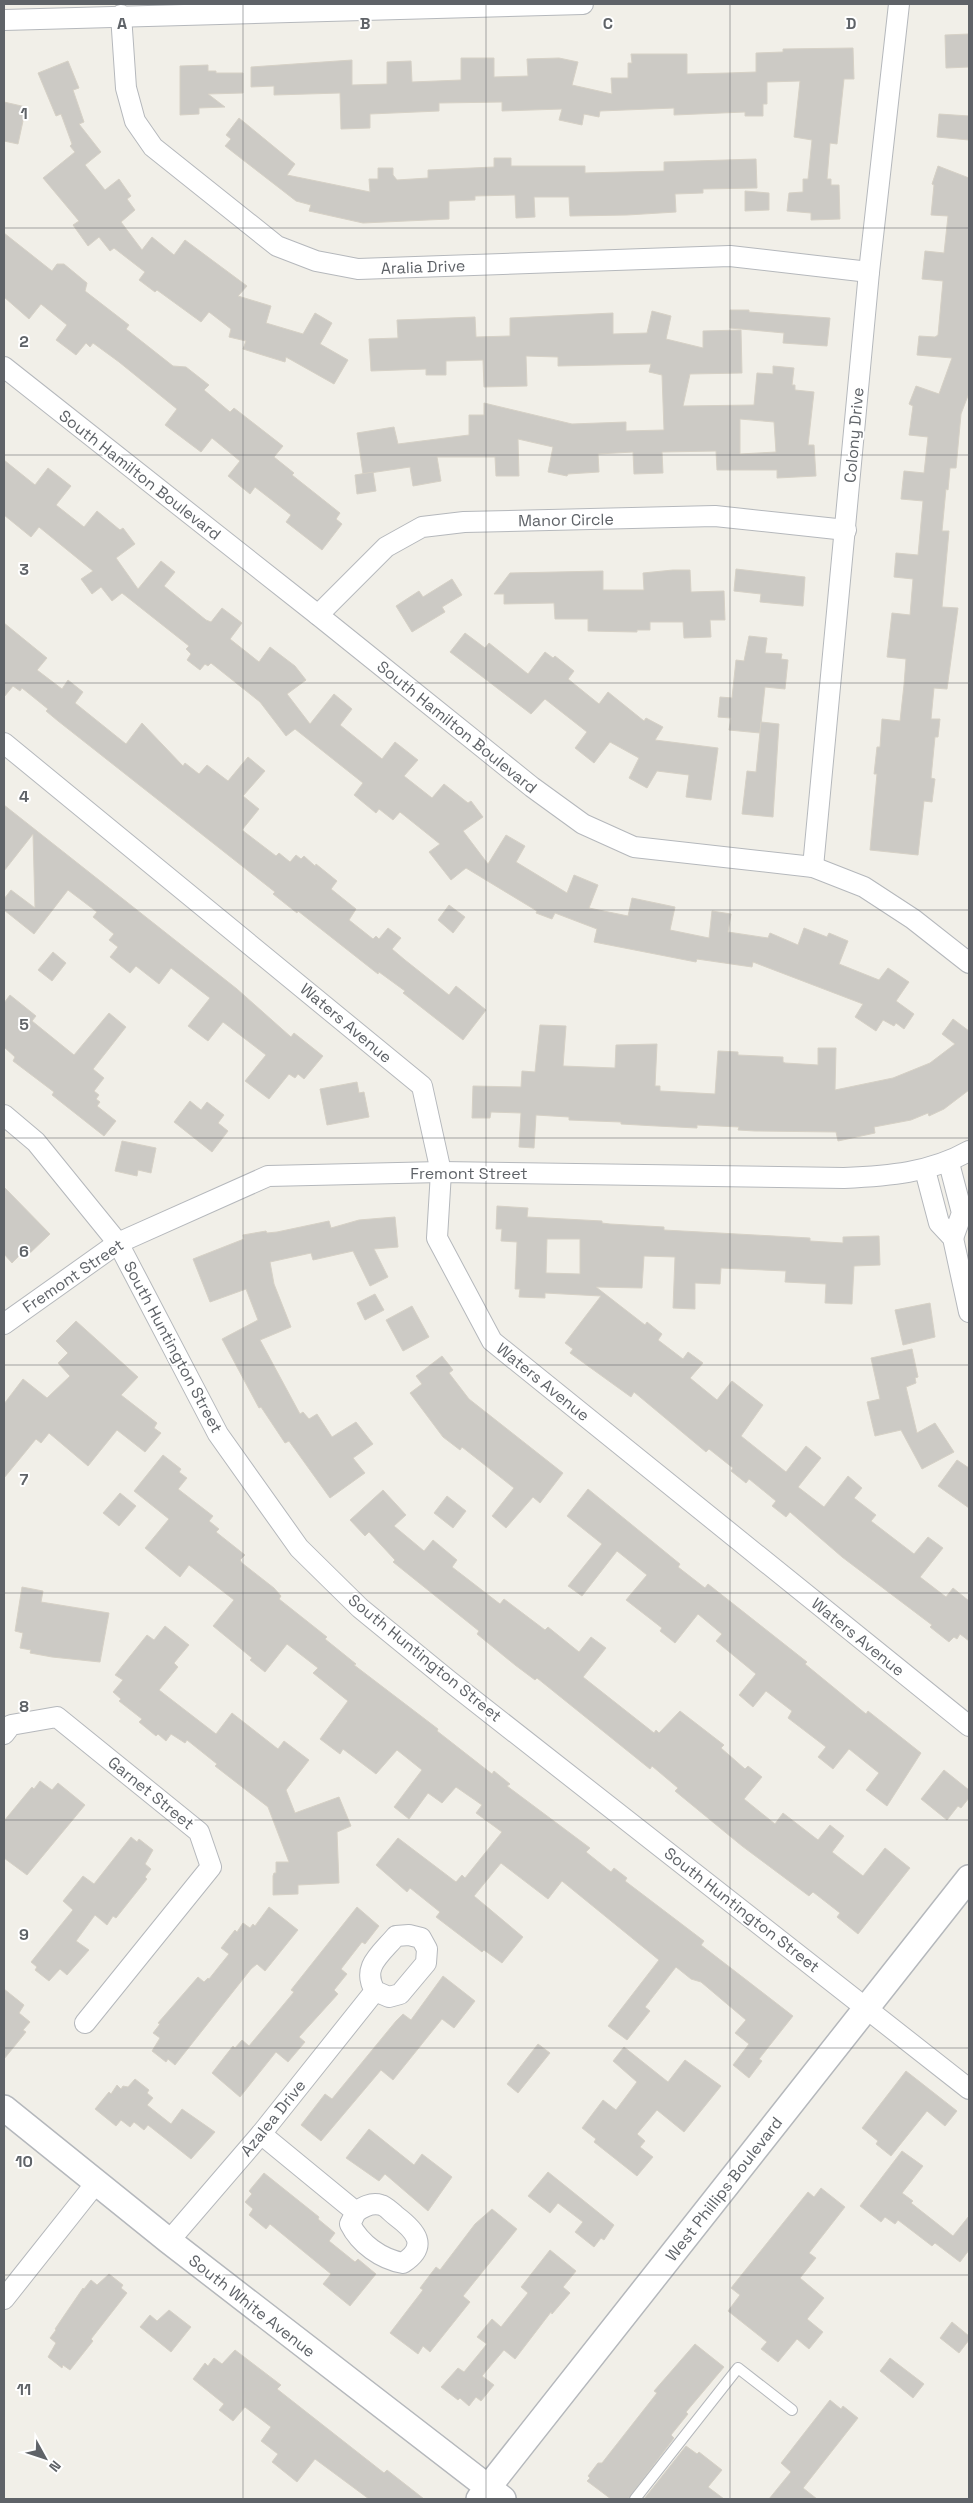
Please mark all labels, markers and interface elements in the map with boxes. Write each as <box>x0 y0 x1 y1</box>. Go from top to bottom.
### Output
text: A <box>117 13 127 34</box>
text: B <box>360 13 370 34</box>
text: C <box>603 13 613 34</box>
text: D <box>846 13 856 34</box>
text: 1 <box>20 103 28 124</box>
street label: Aralia Drive <box>380 255 466 279</box>
text: 2 <box>19 331 29 352</box>
street label: Colony Drive <box>839 386 869 484</box>
street label: South Hamilton Boulevard <box>55 405 225 545</box>
street label: Manor Circle <box>518 509 614 531</box>
text: 3 <box>19 559 29 580</box>
street label: South Hamilton Boulevard <box>373 656 541 798</box>
text: 4 <box>19 786 29 807</box>
street label: Waters Avenue <box>296 978 396 1068</box>
text: 5 <box>19 1014 29 1035</box>
street label: Fremont Street <box>410 1163 528 1184</box>
street label: Fremont Street <box>18 1234 128 1318</box>
text: 6 <box>19 1241 29 1262</box>
street label: South Huntington Street <box>119 1257 227 1437</box>
street label: Waters Avenue <box>492 1338 594 1426</box>
text: 7 <box>20 1469 29 1490</box>
street label: South Huntington Street <box>344 1589 506 1727</box>
street label: Waters Avenue <box>807 1593 909 1681</box>
text: 8 <box>19 1696 29 1717</box>
street label: Garnet Street <box>104 1752 198 1834</box>
street label: South Huntington Street <box>660 1843 824 1977</box>
text: 9 <box>19 1924 29 1945</box>
street label: Azalea Drive <box>236 2075 310 2161</box>
street label: West Phillips Boulevard <box>661 2112 787 2266</box>
text: 10 <box>15 2151 33 2172</box>
street label: South White Avenue <box>184 2250 320 2362</box>
text: 11 <box>17 2379 31 2400</box>
north arrow <box>20 2433 70 2483</box>
text: N <box>45 2457 65 2476</box>

